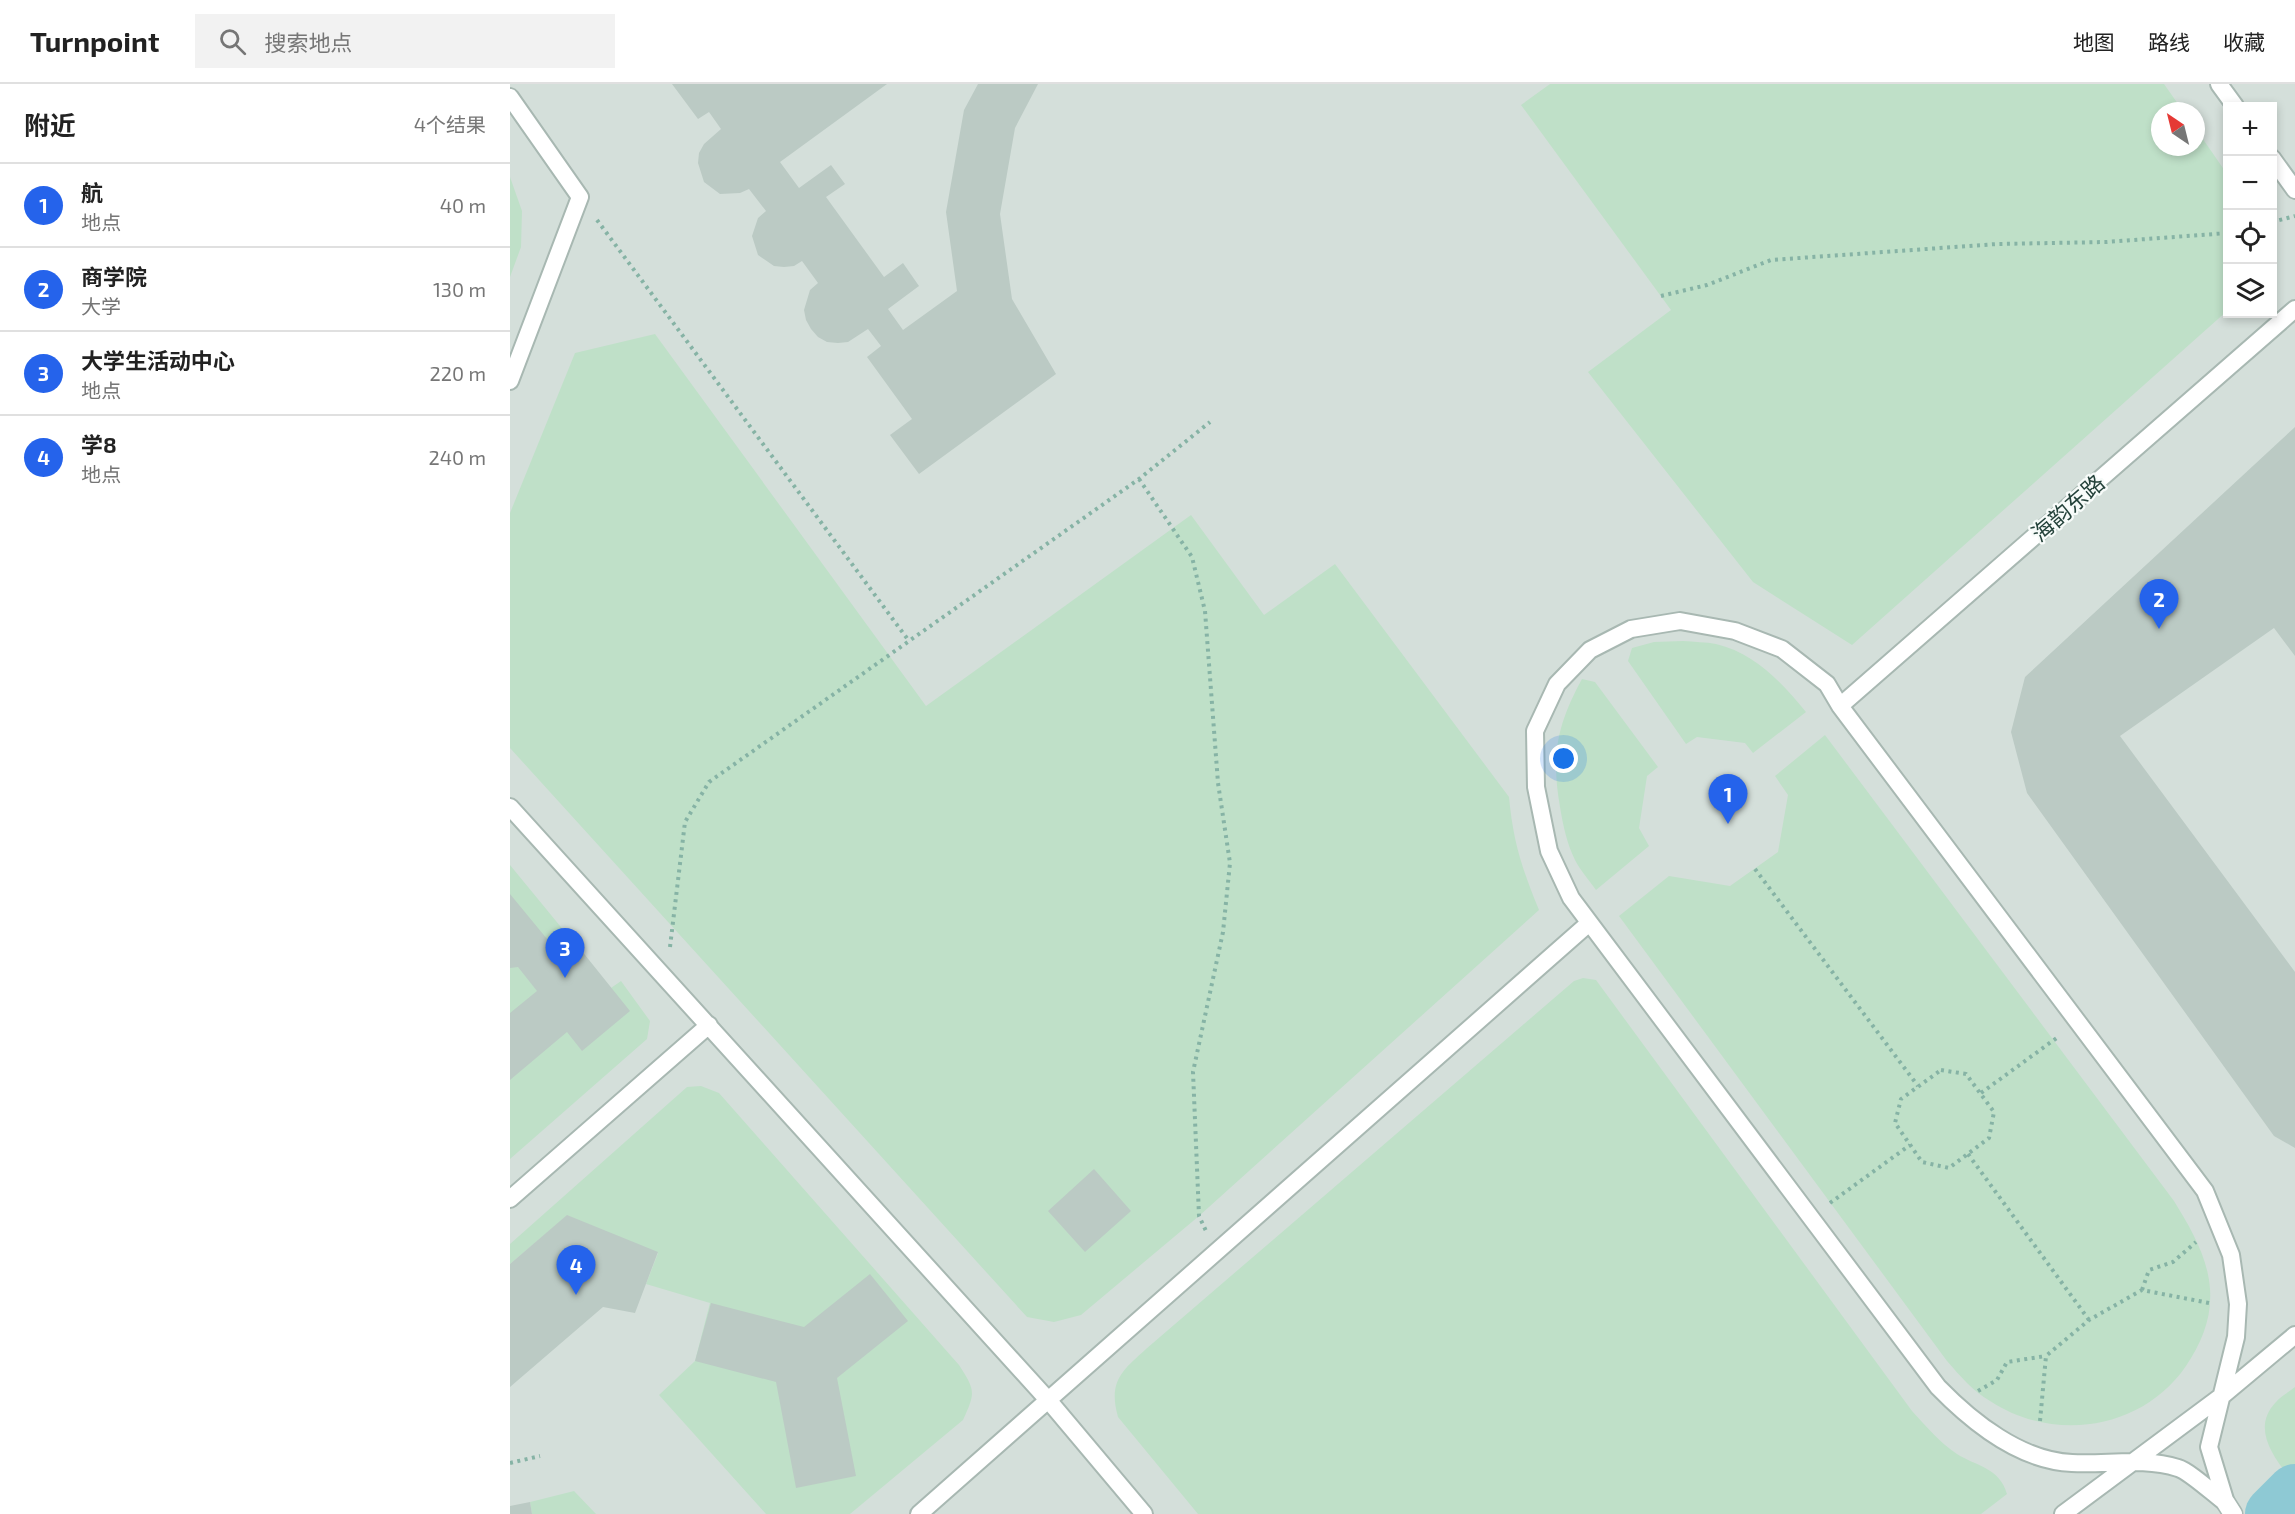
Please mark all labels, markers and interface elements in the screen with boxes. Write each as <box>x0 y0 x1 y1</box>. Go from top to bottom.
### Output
search box <box>195 14 615 68</box>
text: Turnpoint <box>30 24 159 58</box>
icon: search <box>216 25 249 58</box>
text: 搜索地点 <box>264 29 352 55</box>
text: 地图 <box>2073 29 2115 54</box>
text: 路线 <box>2148 29 2190 54</box>
text: 收藏 <box>2223 29 2265 54</box>
north arrow <box>2151 102 2205 156</box>
map controls <box>2223 102 2277 318</box>
button: + <box>2223 102 2277 156</box>
text: 附近 <box>24 109 76 140</box>
text: 4个结果 <box>414 112 486 136</box>
button: − <box>2223 156 2277 210</box>
text: 航 <box>81 179 103 205</box>
text: 1 <box>39 193 48 217</box>
text: 40 m <box>440 193 486 217</box>
text: 地点 <box>81 210 121 234</box>
button: locate <box>2223 210 2277 264</box>
text: 商学院 <box>81 263 147 289</box>
button: layers <box>2223 264 2277 318</box>
text: 2 <box>38 277 49 301</box>
text: 130 m <box>433 277 486 301</box>
text: 大学 <box>81 294 121 318</box>
text: 大学生活动中心 <box>81 347 235 373</box>
text: 3 <box>38 361 49 385</box>
text: 220 m <box>429 361 486 385</box>
text: 地点 <box>81 378 121 402</box>
text: 学8 <box>81 431 117 457</box>
text: 4 <box>37 445 50 469</box>
text: 240 m <box>428 445 486 469</box>
text: 地点 <box>81 462 121 486</box>
street label: 海韵东路 <box>2026 469 2109 546</box>
pin: 2 <box>2140 580 2178 629</box>
your location <box>1549 744 1578 773</box>
pin: 1 <box>1708 774 1748 824</box>
pin: 3 <box>546 928 584 978</box>
pin: 4 <box>556 1246 596 1295</box>

